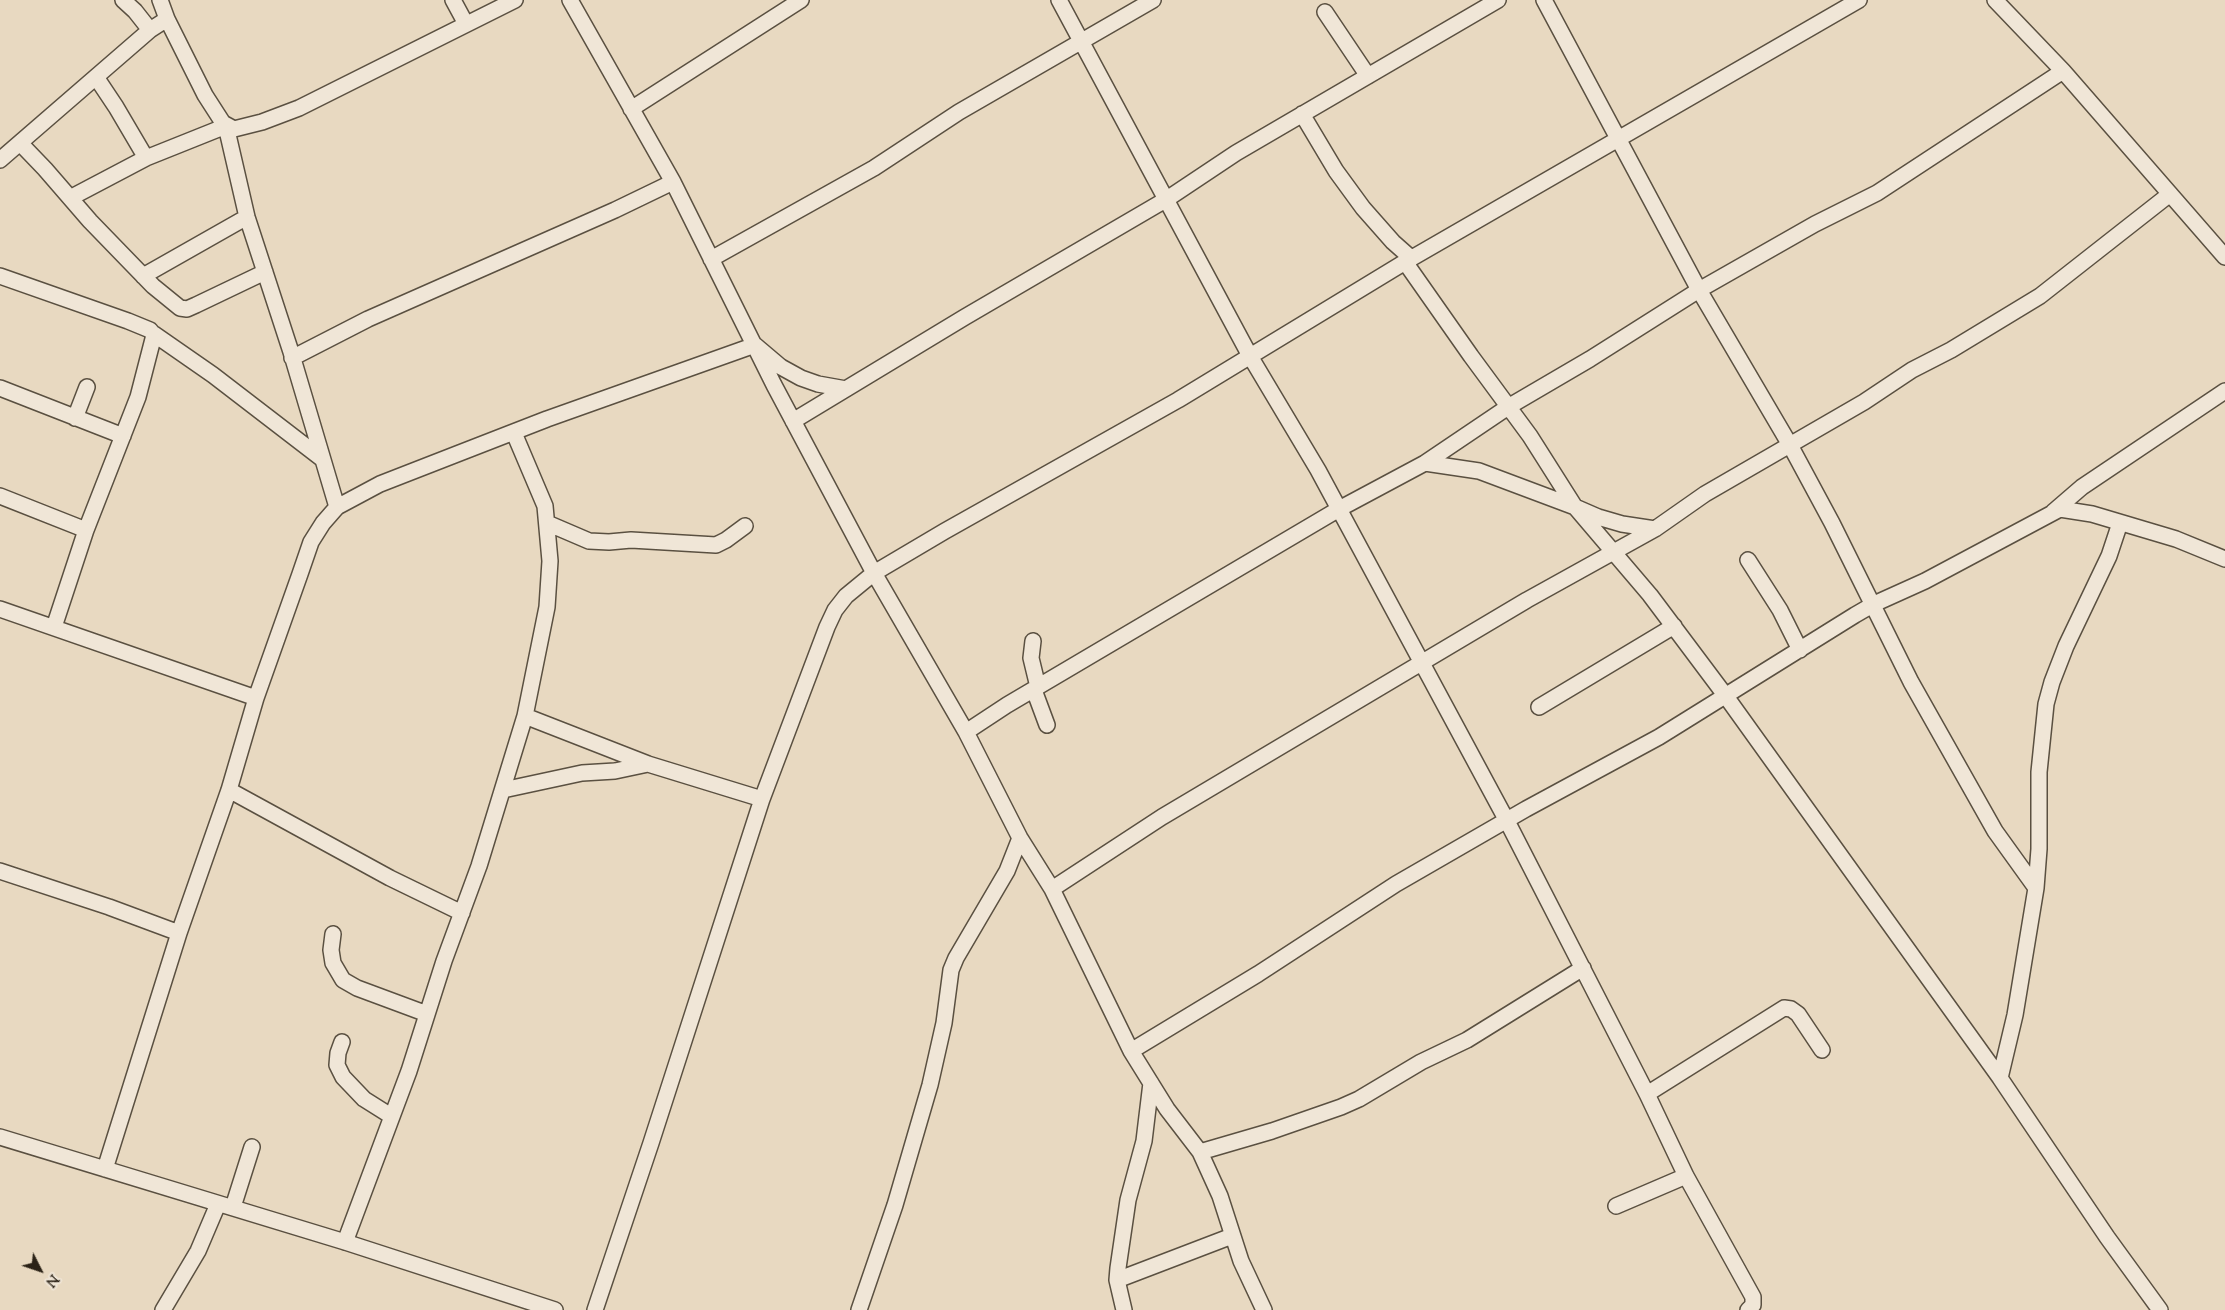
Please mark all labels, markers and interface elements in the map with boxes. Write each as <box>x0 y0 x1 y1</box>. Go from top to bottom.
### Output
north arrow <box>15 1245 65 1295</box>
text: N <box>40 1269 63 1291</box>

